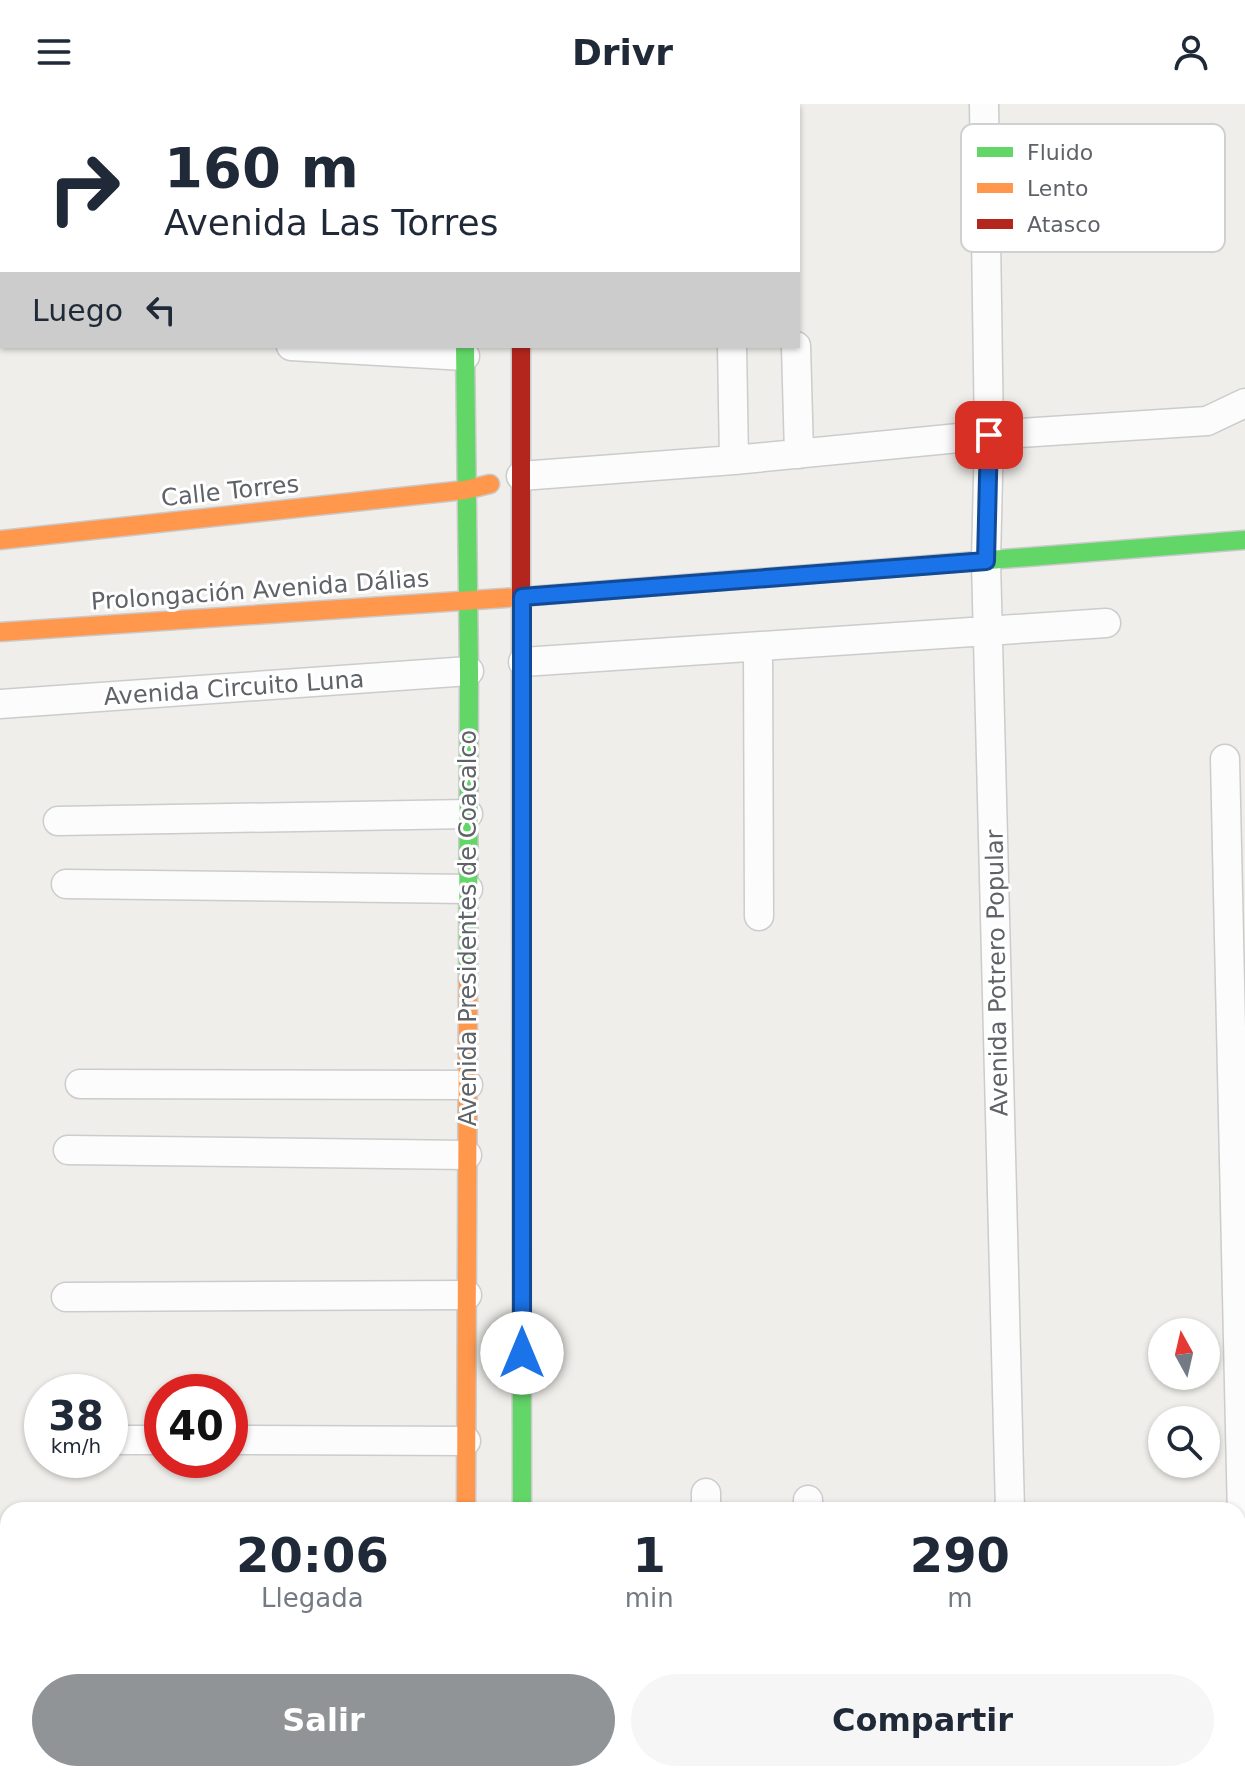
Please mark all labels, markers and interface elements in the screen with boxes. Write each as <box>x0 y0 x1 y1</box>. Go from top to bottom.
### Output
icon: menu <box>32 30 76 74</box>
icon: person <box>1169 30 1213 74</box>
text: Drivr <box>572 32 673 73</box>
legend <box>961 124 1225 252</box>
text: 160 m <box>164 135 359 200</box>
icon: right <box>32 136 136 240</box>
text: Fluido <box>1027 140 1093 165</box>
text: Lento <box>1027 176 1088 201</box>
text: Avenida Las Torres <box>164 202 498 243</box>
text: Atasco <box>1027 212 1101 237</box>
icon: left <box>139 288 183 332</box>
text: Luego <box>32 293 123 328</box>
pin <box>955 401 1023 469</box>
icon: arrive <box>967 413 1011 457</box>
street label: Calle Torres <box>160 470 300 512</box>
street label: Prolongación Avenida Dálias <box>90 564 430 616</box>
street label: Avenida Circuito Luna <box>103 665 365 711</box>
street label: Avenida Presidentes de Coacalco <box>454 730 482 1126</box>
street label: Avenida Potrero Popular <box>980 829 1014 1117</box>
position arrow <box>480 1311 564 1395</box>
north arrow <box>1148 1318 1220 1390</box>
map controls <box>1148 1318 1220 1478</box>
speed limit sign: 40 <box>144 1374 248 1478</box>
text: 38 <box>48 1393 104 1439</box>
button: search <box>1148 1406 1220 1478</box>
text: km/h <box>51 1434 101 1458</box>
text: 20:06 <box>236 1527 389 1583</box>
text: 1 <box>633 1527 666 1583</box>
text: 290 <box>910 1527 1010 1583</box>
text: Llegada <box>261 1583 364 1613</box>
text: min <box>625 1583 674 1613</box>
text: m <box>947 1583 973 1613</box>
button: Salir <box>32 1674 615 1766</box>
button: Compartir <box>631 1674 1214 1766</box>

